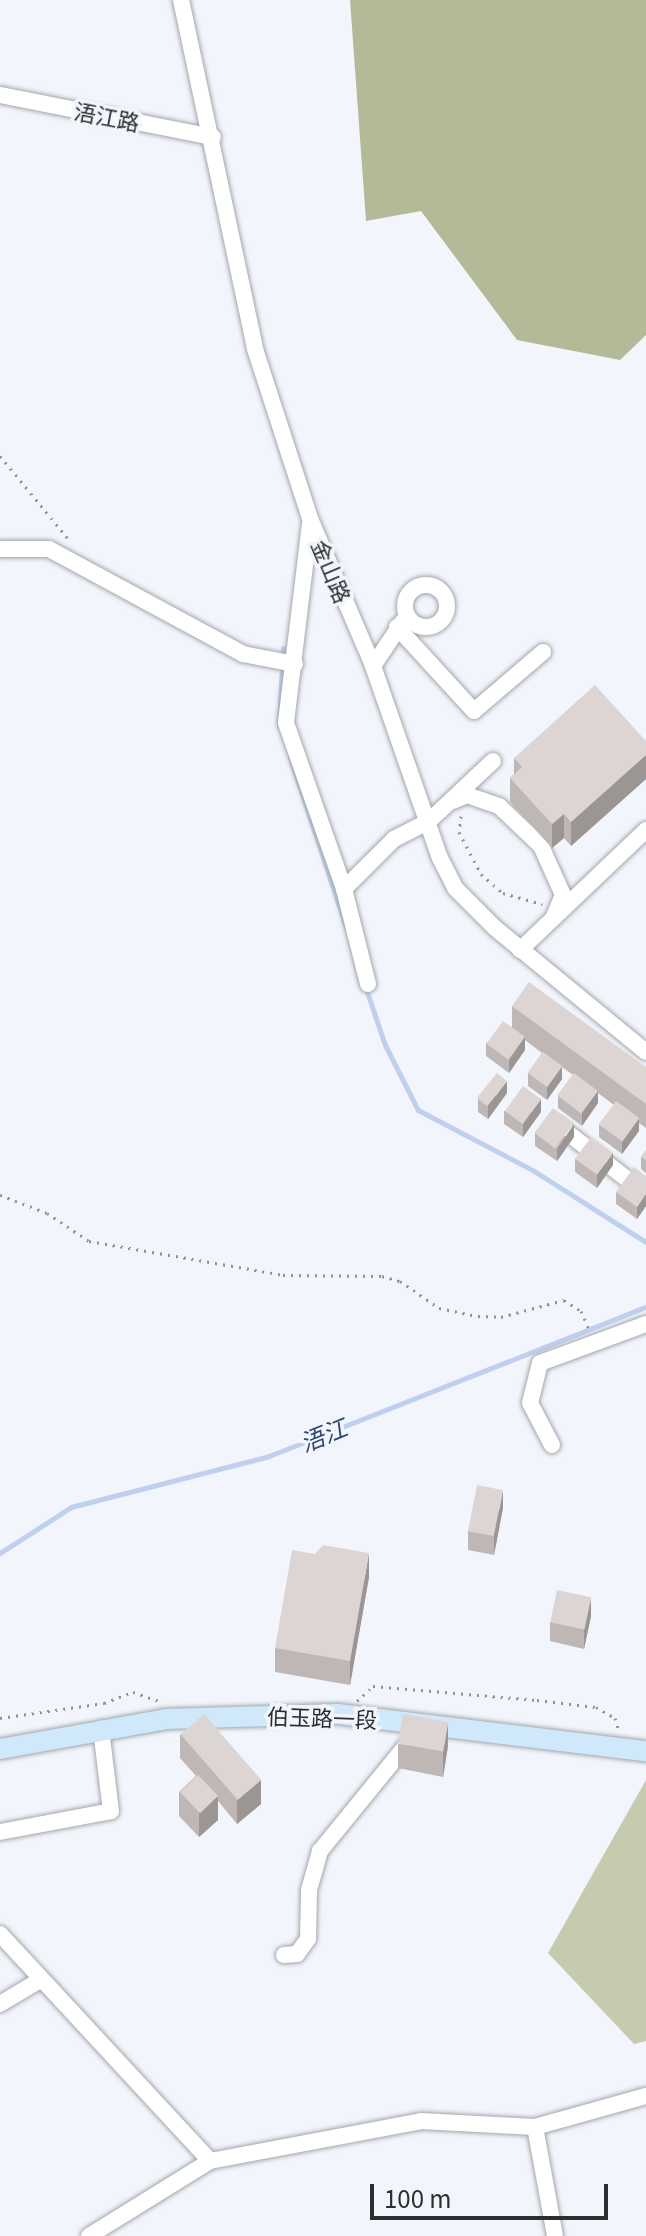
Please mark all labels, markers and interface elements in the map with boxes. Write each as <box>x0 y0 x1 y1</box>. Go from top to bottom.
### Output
street label: 浯江路 <box>72 97 142 135</box>
street label: 金山路 <box>307 535 357 607</box>
water label: 浯江 <box>295 1412 351 1456</box>
street label: 伯玉路一段 <box>267 1702 377 1732</box>
scale bar <box>374 2168 612 2218</box>
text: 100 m <box>384 2180 452 2215</box>

